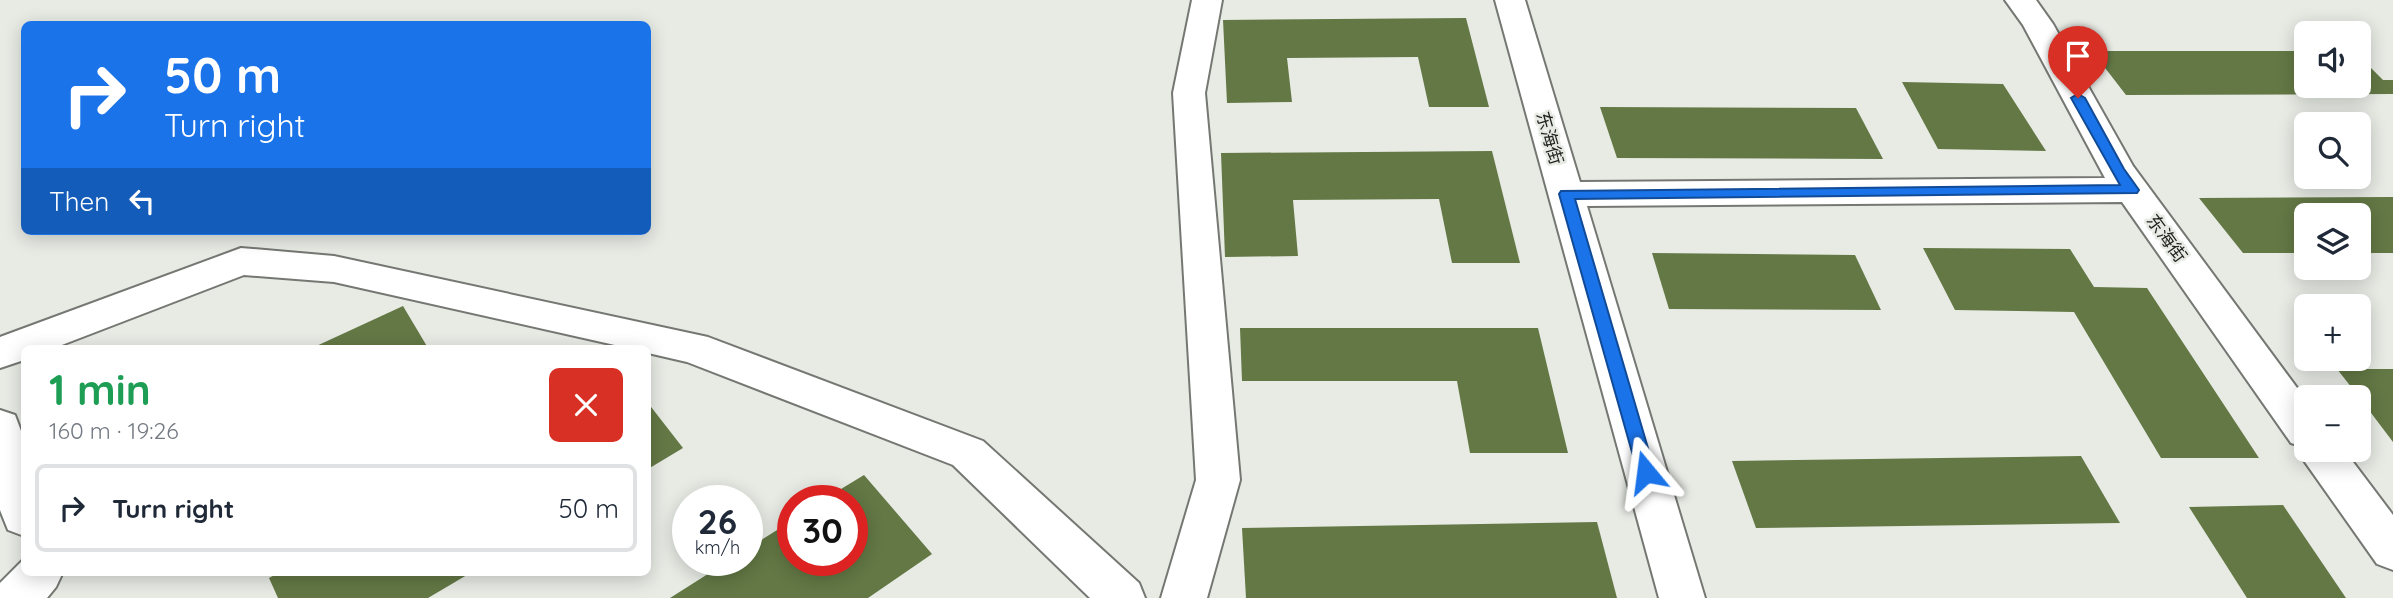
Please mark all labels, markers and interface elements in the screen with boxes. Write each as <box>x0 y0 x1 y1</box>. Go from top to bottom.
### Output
map controls <box>2294 21 2371 462</box>
button: sound <box>2294 21 2371 98</box>
pin <box>2048 26 2108 98</box>
icon: arrive <box>2059 37 2097 75</box>
text: 50 m <box>164 44 281 105</box>
icon: right <box>49 49 140 140</box>
text: Turn right <box>164 105 305 145</box>
street label: 东海街 <box>1532 109 1568 167</box>
button: search <box>2294 112 2371 189</box>
icon: left <box>123 182 161 220</box>
text: Then <box>49 185 109 218</box>
button: layers <box>2294 203 2371 280</box>
street label: 东海街 <box>2142 209 2192 267</box>
button: + <box>2294 294 2371 371</box>
text: 1 min <box>49 363 151 416</box>
button: close <box>549 368 623 442</box>
button: − <box>2294 385 2371 462</box>
text: 160 m · 19:26 <box>49 416 179 445</box>
position arrow <box>1609 435 1683 509</box>
speed limit sign: 30 <box>777 485 868 576</box>
icon: right <box>53 489 91 527</box>
text: Turn right <box>112 492 234 525</box>
text: 50 m <box>559 492 619 525</box>
text: 26 <box>698 499 737 543</box>
text: km/h <box>695 536 740 559</box>

